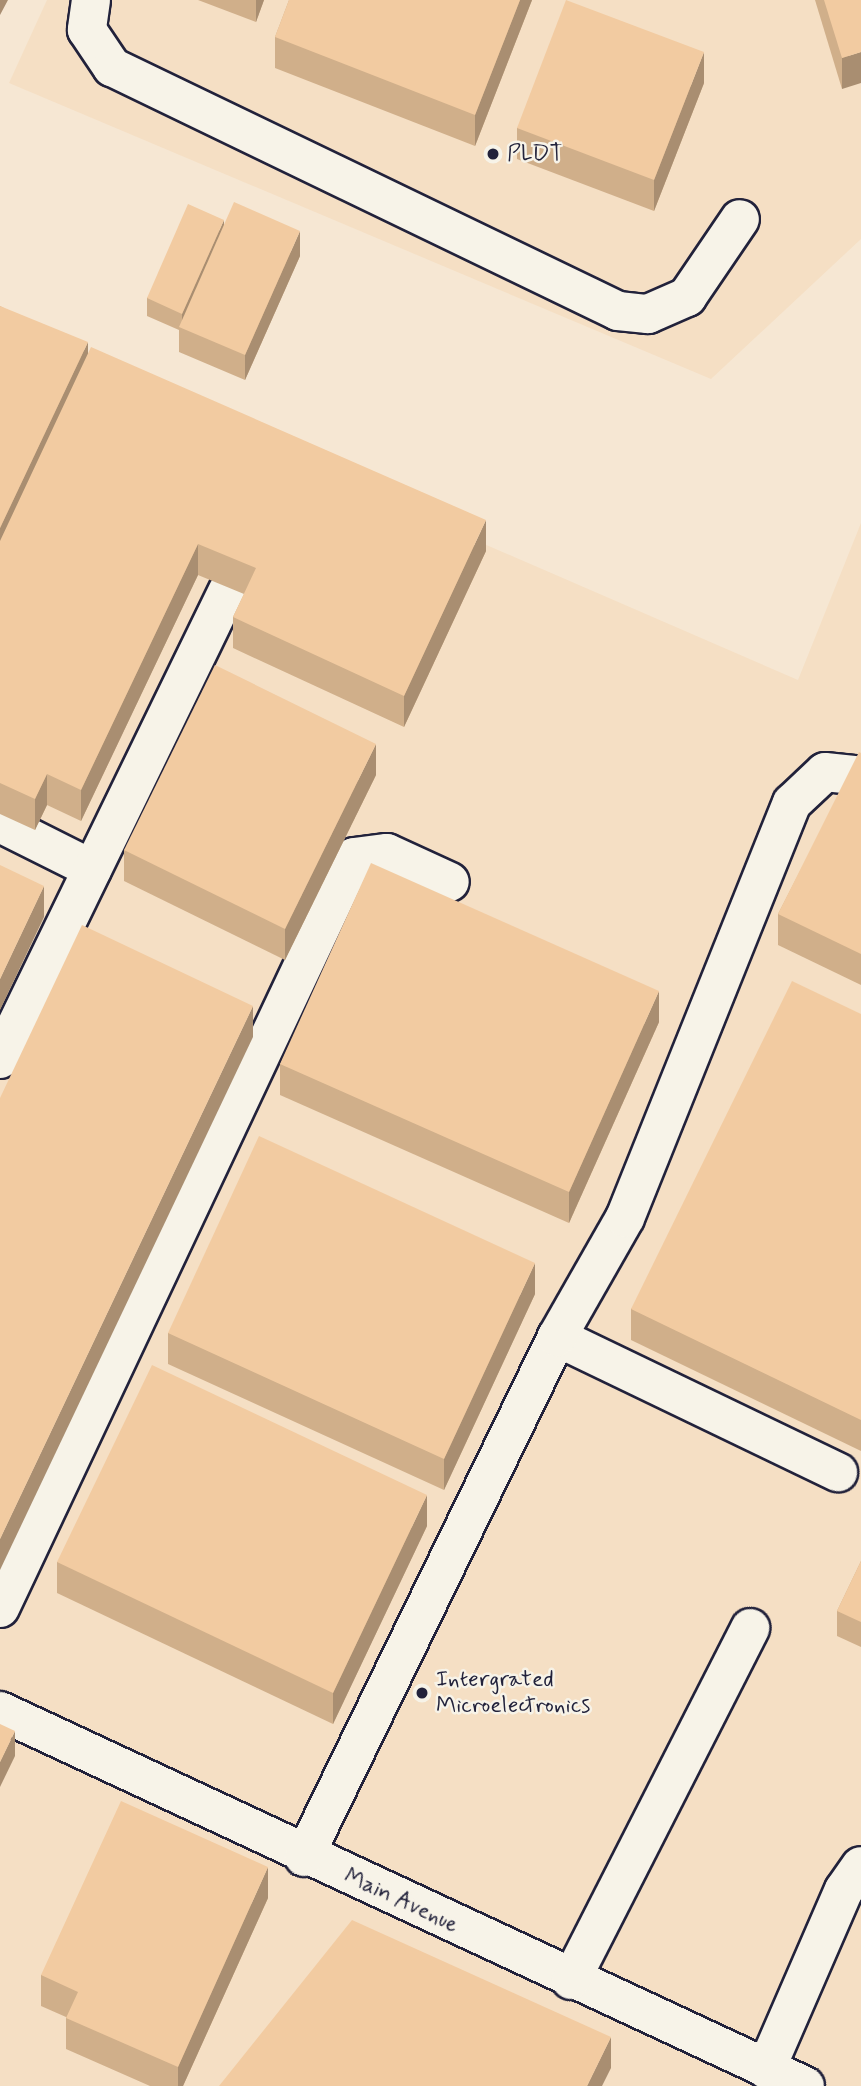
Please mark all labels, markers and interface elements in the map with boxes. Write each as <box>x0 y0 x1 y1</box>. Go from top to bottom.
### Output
place label: PLDT <box>507 140 563 168</box>
marker: PLDT <box>485 146 501 162</box>
place label: Intergrated Microelectronics <box>436 1666 590 1720</box>
marker: Intergrated Microelectronics <box>414 1685 430 1701</box>
street label: Main Avenue <box>337 1861 465 1941</box>

